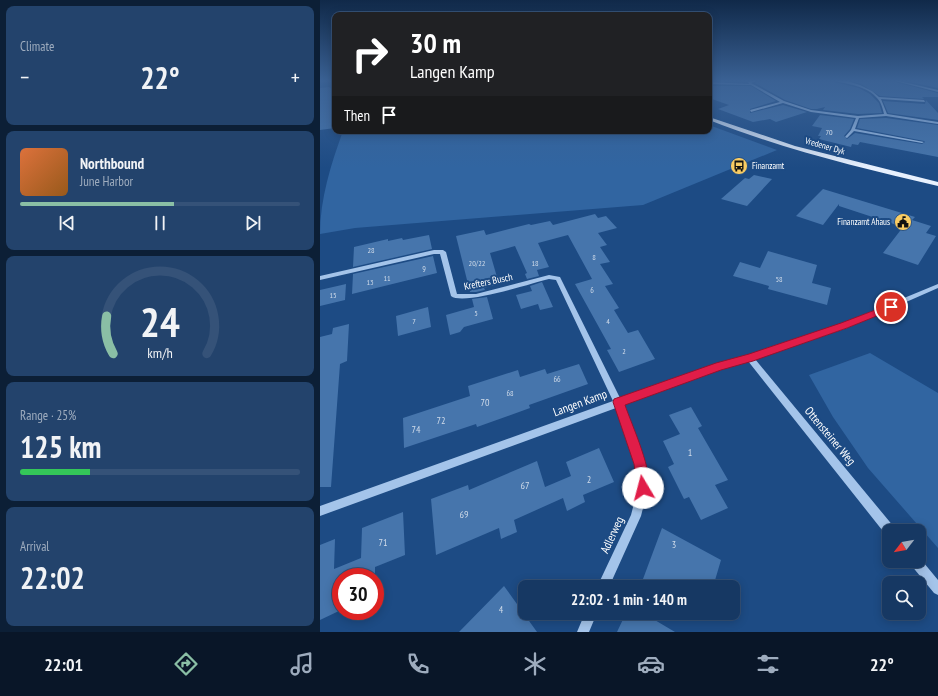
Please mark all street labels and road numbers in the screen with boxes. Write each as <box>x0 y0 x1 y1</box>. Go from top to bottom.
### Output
street label: Vredener Dyk <box>803 134 847 157</box>
street label: Krefters Busch <box>463 270 514 293</box>
street label: Langen Kamp <box>551 386 609 419</box>
street label: Ottensteiner Weg <box>802 403 859 468</box>
street label: Adlerweg <box>597 514 627 556</box>

